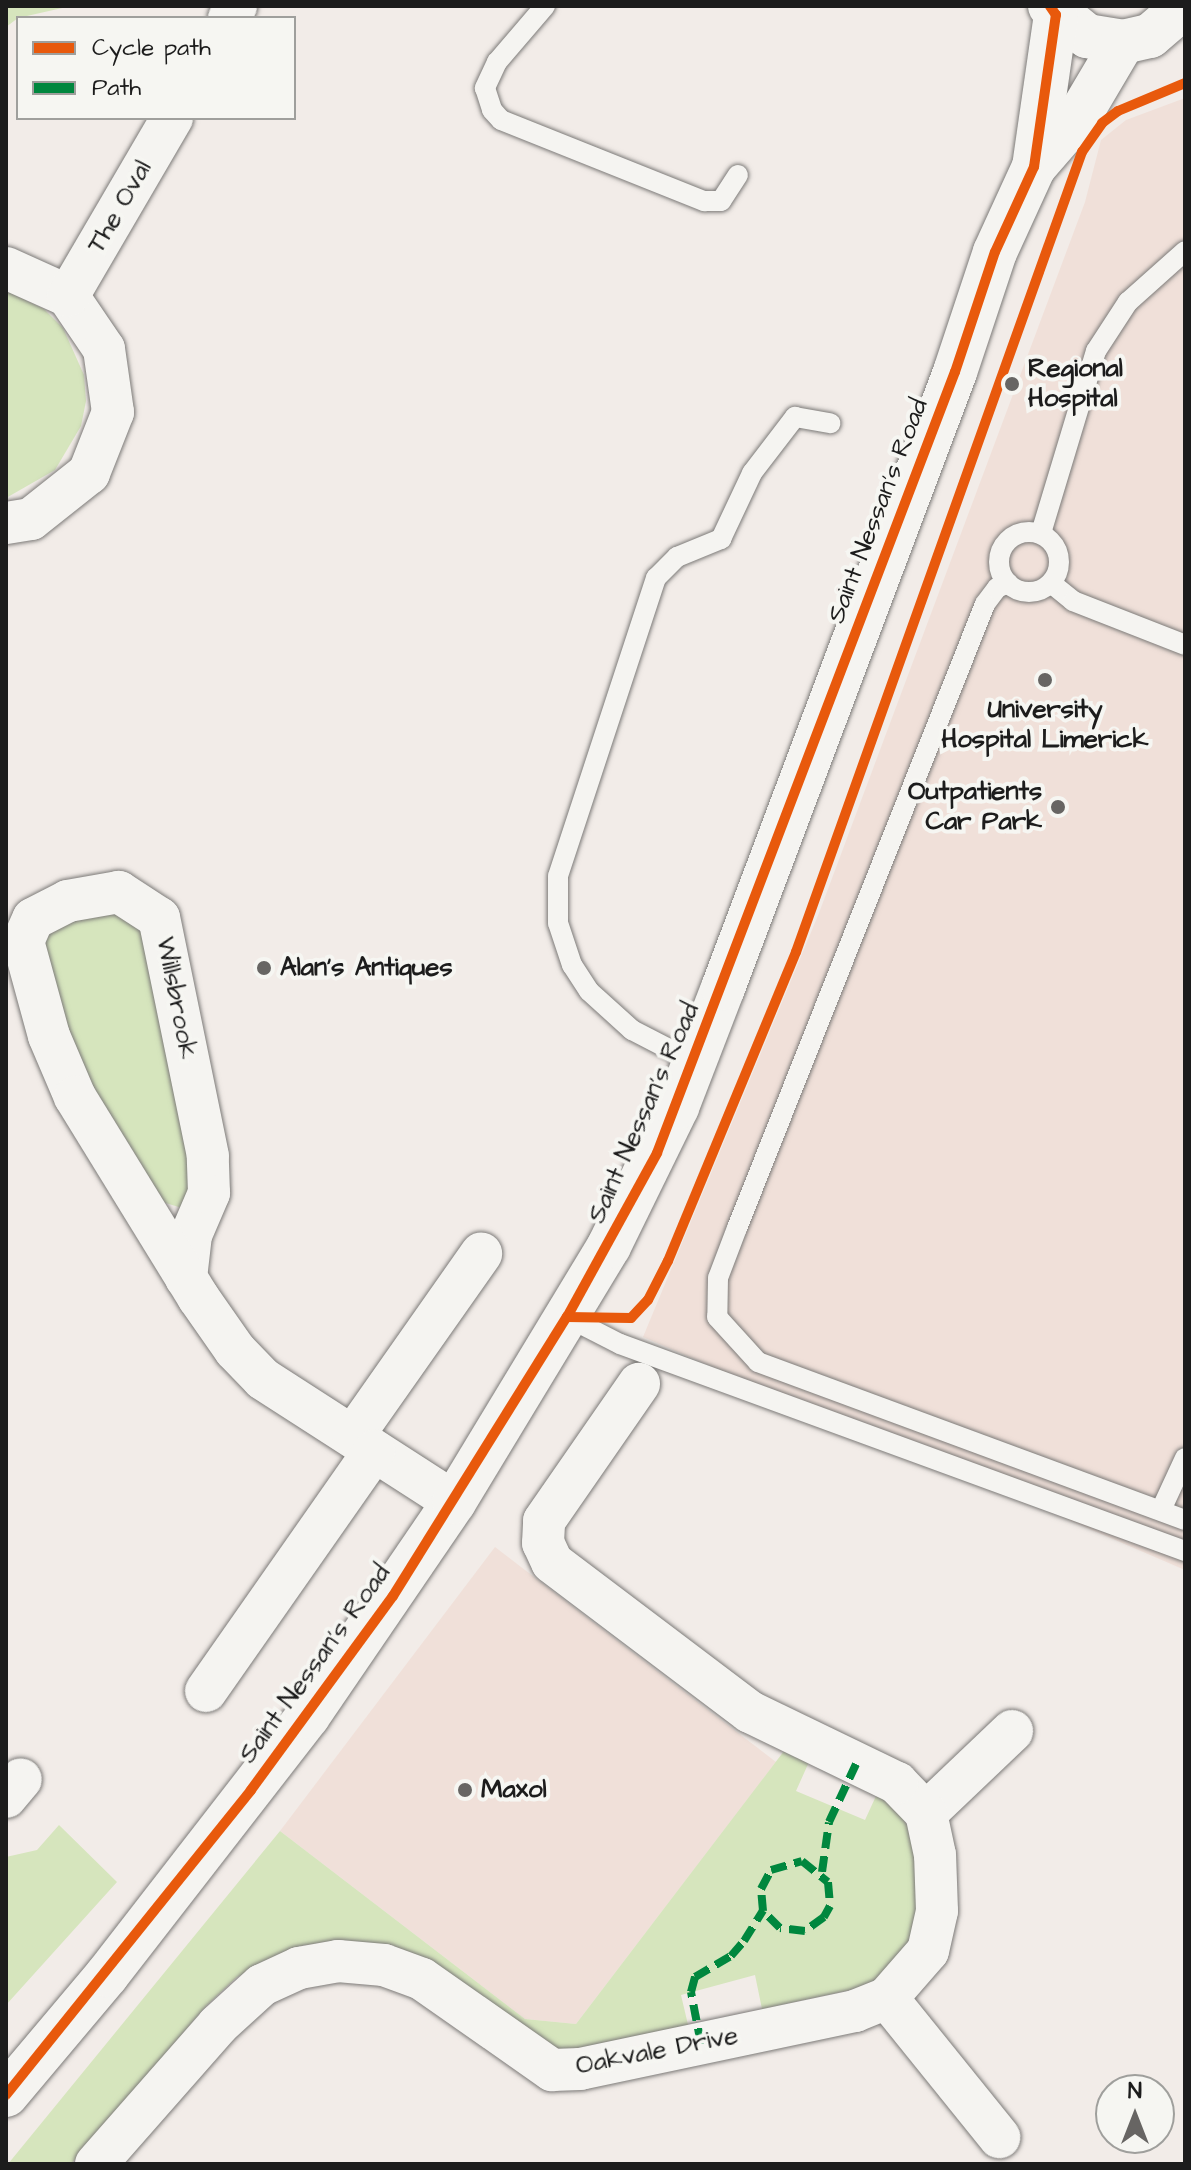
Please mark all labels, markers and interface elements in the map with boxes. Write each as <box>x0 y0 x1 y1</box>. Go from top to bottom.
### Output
legend <box>16 16 296 120</box>
text: Cycle path <box>92 31 211 65</box>
text: Path <box>92 71 141 105</box>
street label: The Oval <box>81 155 159 259</box>
place label: Regional Hospital <box>1028 353 1123 414</box>
marker: Regional Hospital <box>1003 375 1021 393</box>
street label: Saint Nessan's Road <box>821 394 935 628</box>
marker: University Hospital Limerick <box>1034 669 1056 691</box>
place label: University Hospital Limerick <box>941 694 1149 756</box>
place label: Outpatients Car Park <box>908 776 1042 838</box>
marker: Outpatients Car Park <box>1049 798 1067 816</box>
street label: Willsbrook <box>149 934 203 1062</box>
place label: Alan's Antiques <box>280 952 452 984</box>
marker: Alan's Antiques <box>255 959 273 977</box>
street label: Saint Nessan's Road <box>581 998 707 1228</box>
street label: Saint Nessan's Road <box>232 1559 398 1769</box>
place label: Maxol <box>481 1774 547 1806</box>
marker: Maxol <box>456 1781 474 1799</box>
street label: Oakvale Drive <box>573 2020 741 2082</box>
north arrow <box>1095 2074 1175 2154</box>
text: N <box>1128 2076 1142 2107</box>

